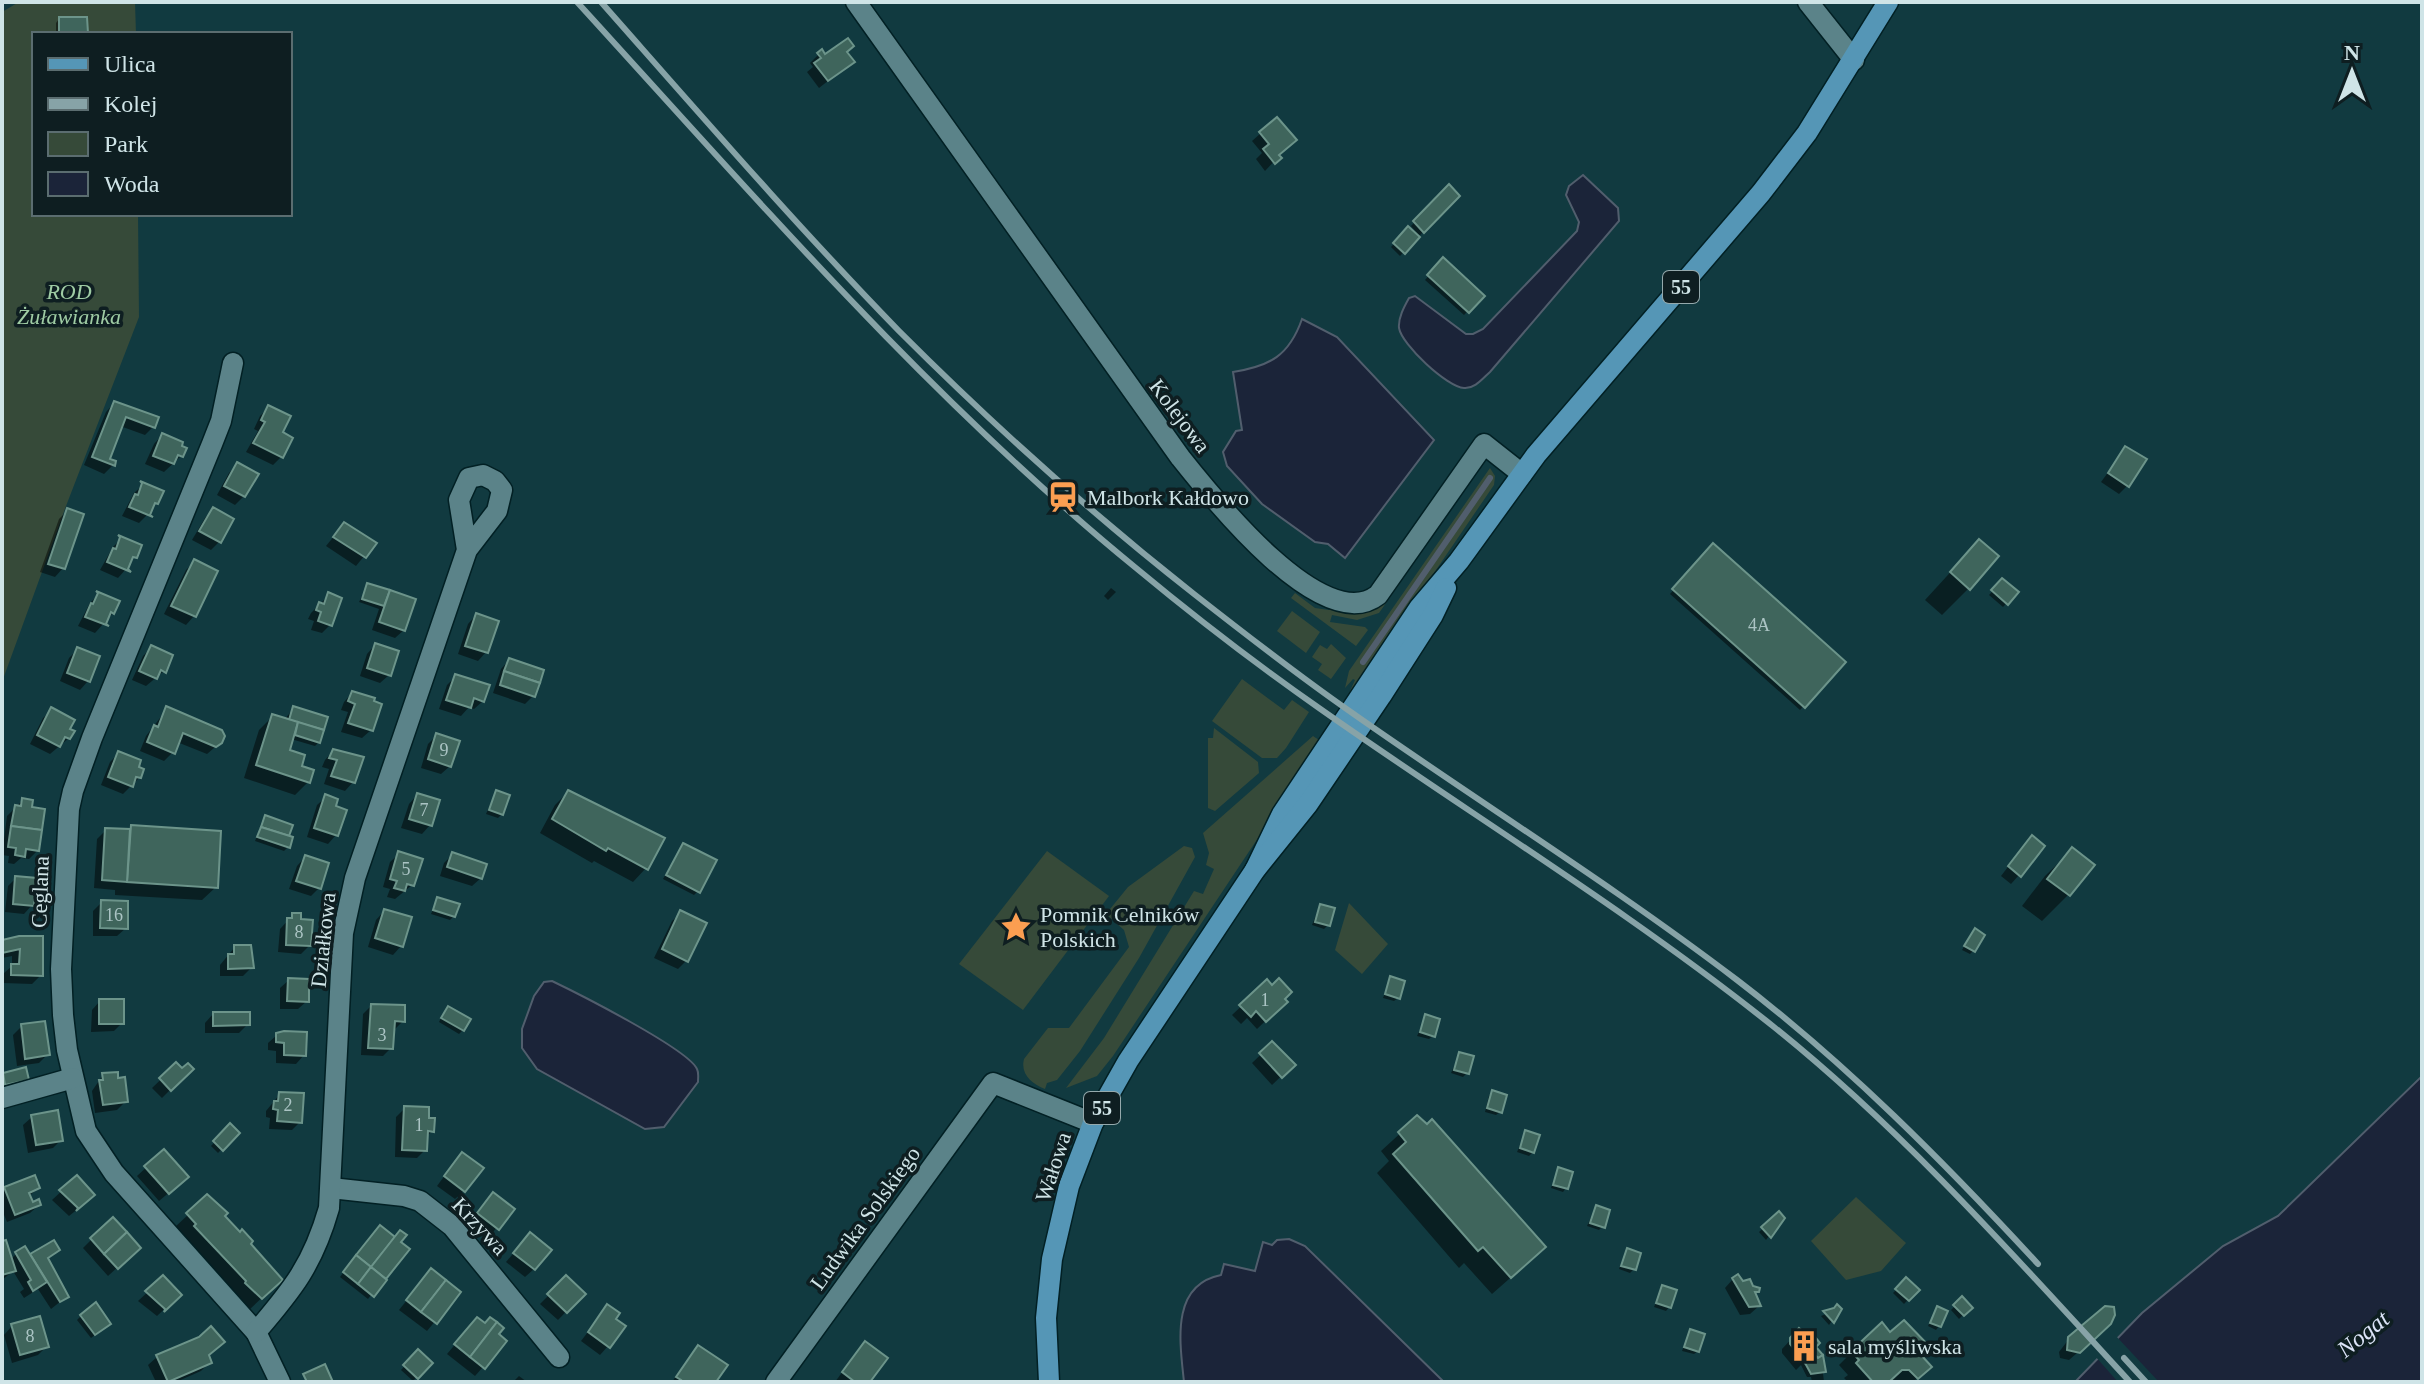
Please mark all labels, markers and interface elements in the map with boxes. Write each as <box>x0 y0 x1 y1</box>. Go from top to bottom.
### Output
legend <box>32 32 292 216</box>
north arrow <box>2312 32 2392 112</box>
text: N <box>2344 40 2360 65</box>
text: Ulica <box>104 51 156 77</box>
text: Kolej <box>104 91 157 117</box>
text: Park <box>104 131 148 157</box>
text: Woda <box>104 171 160 197</box>
road number: 55 <box>1663 271 1699 303</box>
park label: ROD Żuławianka <box>17 279 121 329</box>
street label: Kolejowa <box>1144 374 1216 458</box>
station icon: Malbork Kałdowo <box>1046 480 1080 514</box>
place label: Malbork Kałdowo <box>1087 485 1249 510</box>
house number: 4A <box>1748 615 1770 635</box>
house number: 9 <box>440 740 449 760</box>
house number: 7 <box>420 800 429 820</box>
street label: Ceglana <box>26 855 54 928</box>
house number: 5 <box>402 859 411 879</box>
street label: Działkowa <box>306 891 340 989</box>
place label: Pomnik Celników Polskich <box>1040 902 1200 952</box>
house number: 16 <box>105 905 123 925</box>
place icon: Pomnik Celników Polskich <box>999 910 1033 944</box>
house number: 8 <box>295 922 304 942</box>
house number: 1 <box>1261 990 1270 1010</box>
house number: 3 <box>378 1025 387 1045</box>
road number: 55 <box>1084 1092 1120 1124</box>
house number: 2 <box>284 1095 293 1115</box>
house number: 1 <box>415 1115 424 1135</box>
street label: Wałowa <box>1030 1129 1076 1205</box>
street label: Ludwika Solskiego <box>805 1142 925 1294</box>
street label: Krzywa <box>447 1192 513 1260</box>
water label: Nogat <box>2331 1305 2395 1363</box>
house number: 8 <box>26 1326 35 1346</box>
building icon: sala myśliwska <box>1787 1329 1821 1363</box>
place label: sala myśliwska <box>1828 1334 1962 1359</box>

